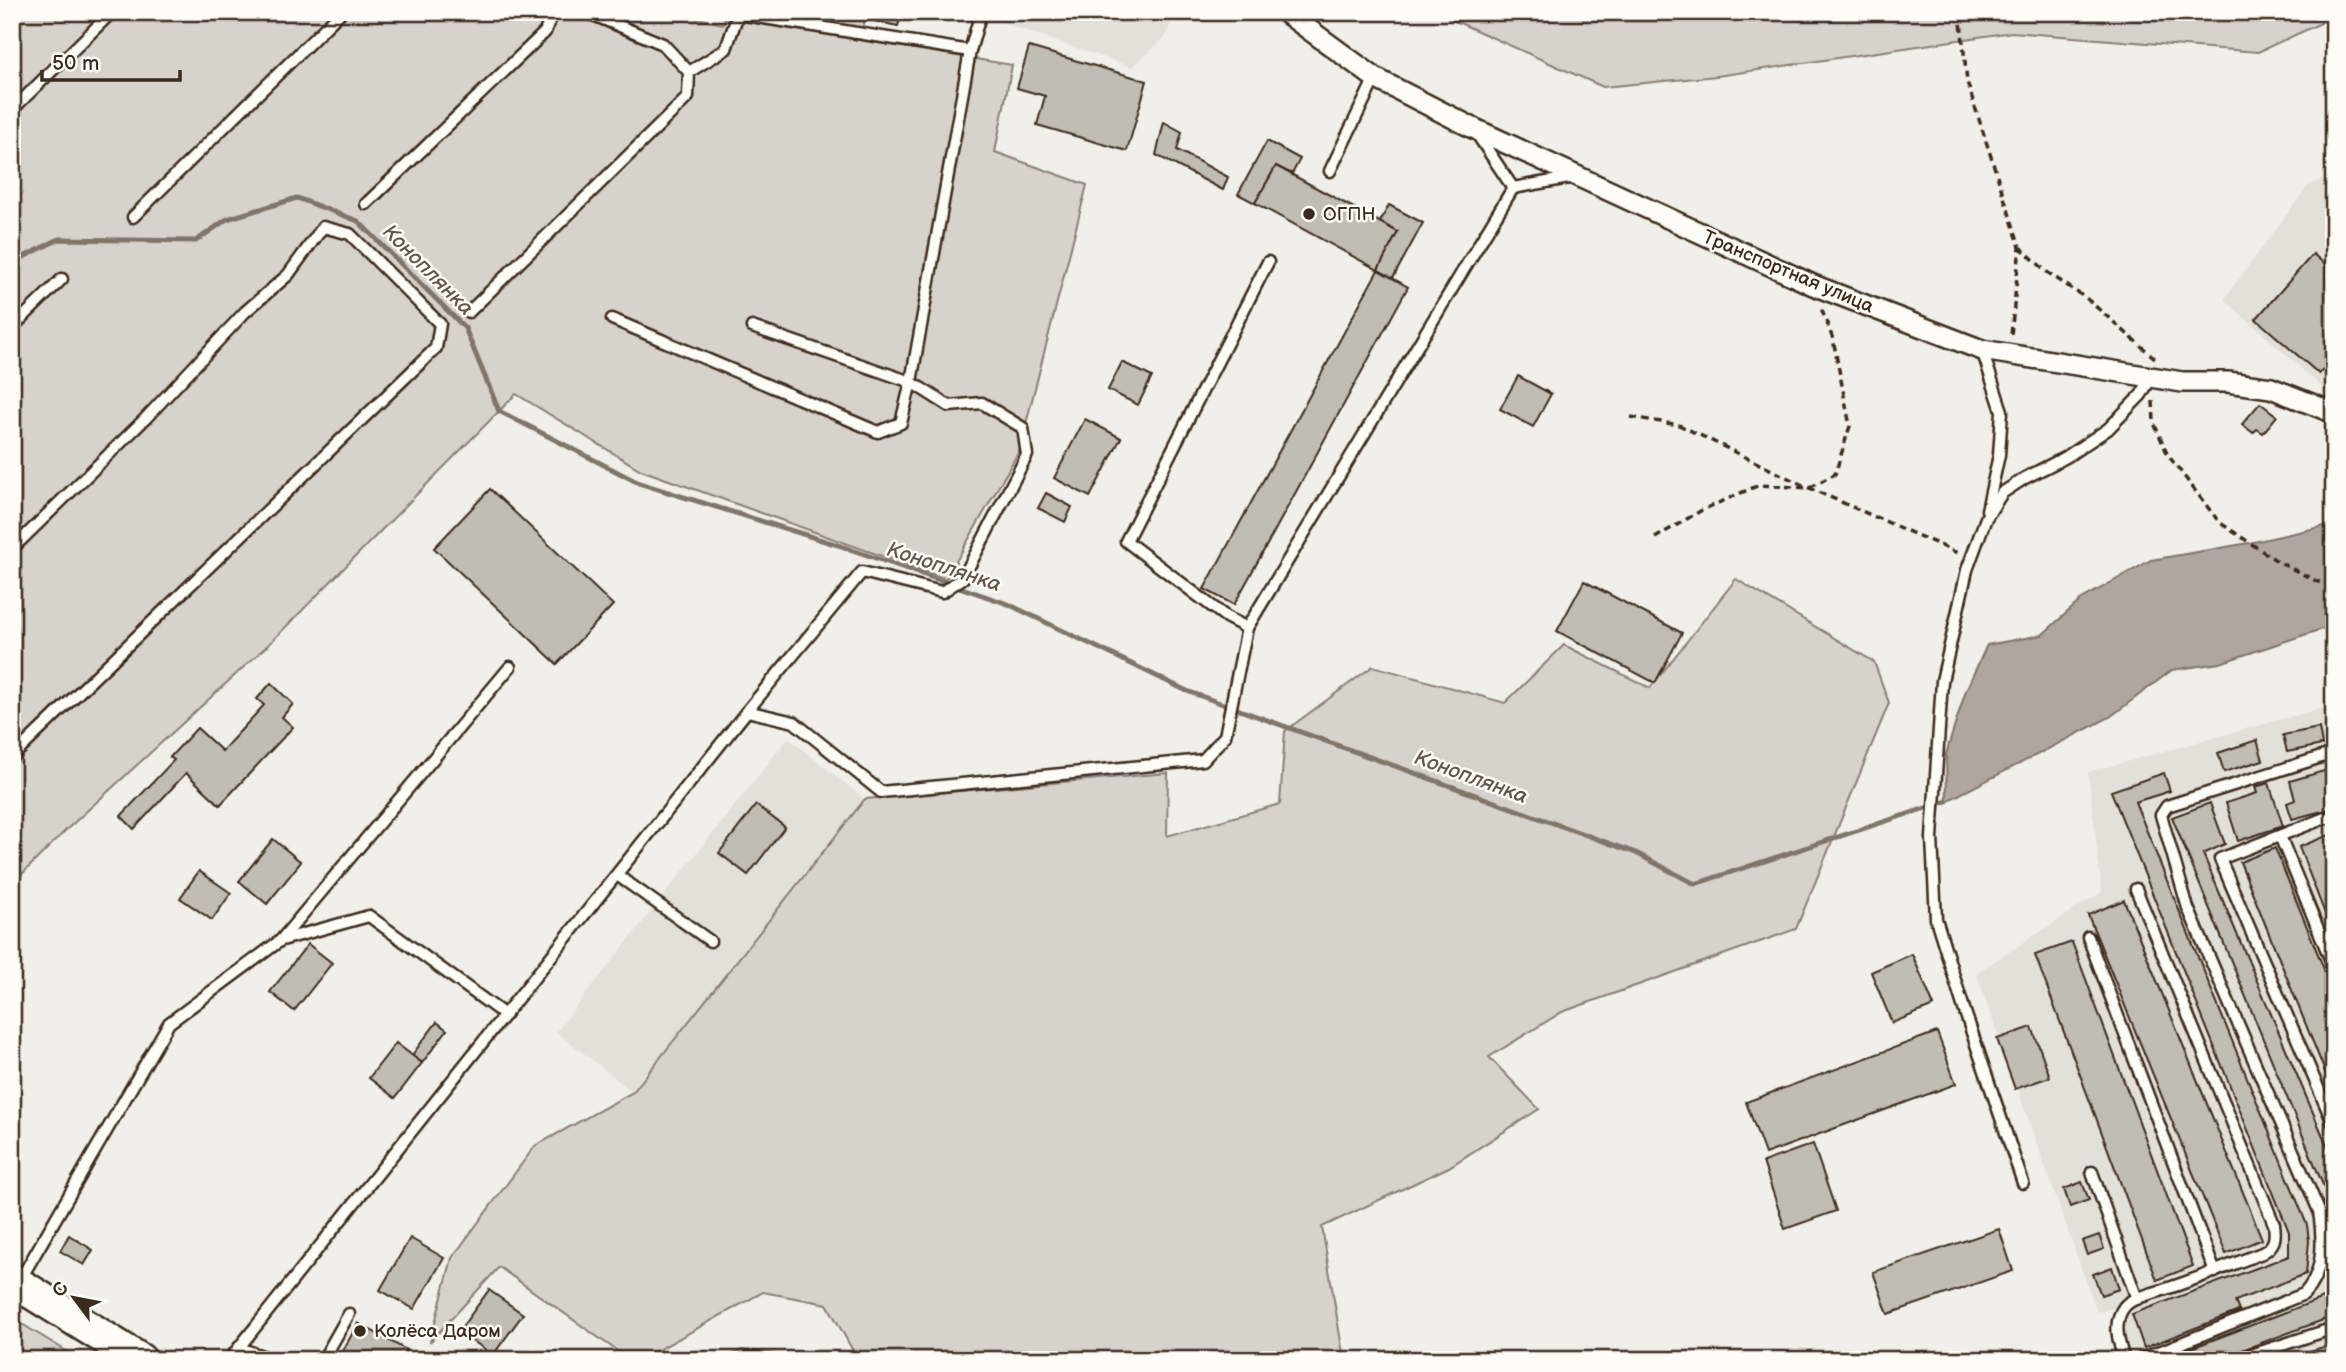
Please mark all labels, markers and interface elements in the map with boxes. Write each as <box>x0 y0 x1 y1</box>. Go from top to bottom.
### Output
scale bar <box>42 38 180 82</box>
text: 50 m <box>52 51 99 76</box>
place label: ОГПН <box>1323 203 1375 226</box>
marker: ОГПН <box>1301 206 1317 222</box>
water label: Коноплянка <box>377 219 479 321</box>
street label: Транспортная улица <box>1699 226 1877 318</box>
water label: Коноплянка <box>884 537 1004 597</box>
water label: Коноплянка <box>1411 745 1531 809</box>
north arrow <box>38 1264 108 1334</box>
text: С <box>48 1278 74 1301</box>
place label: Колёса Даром <box>374 1320 501 1343</box>
marker: Колёса Даром <box>352 1323 368 1339</box>

